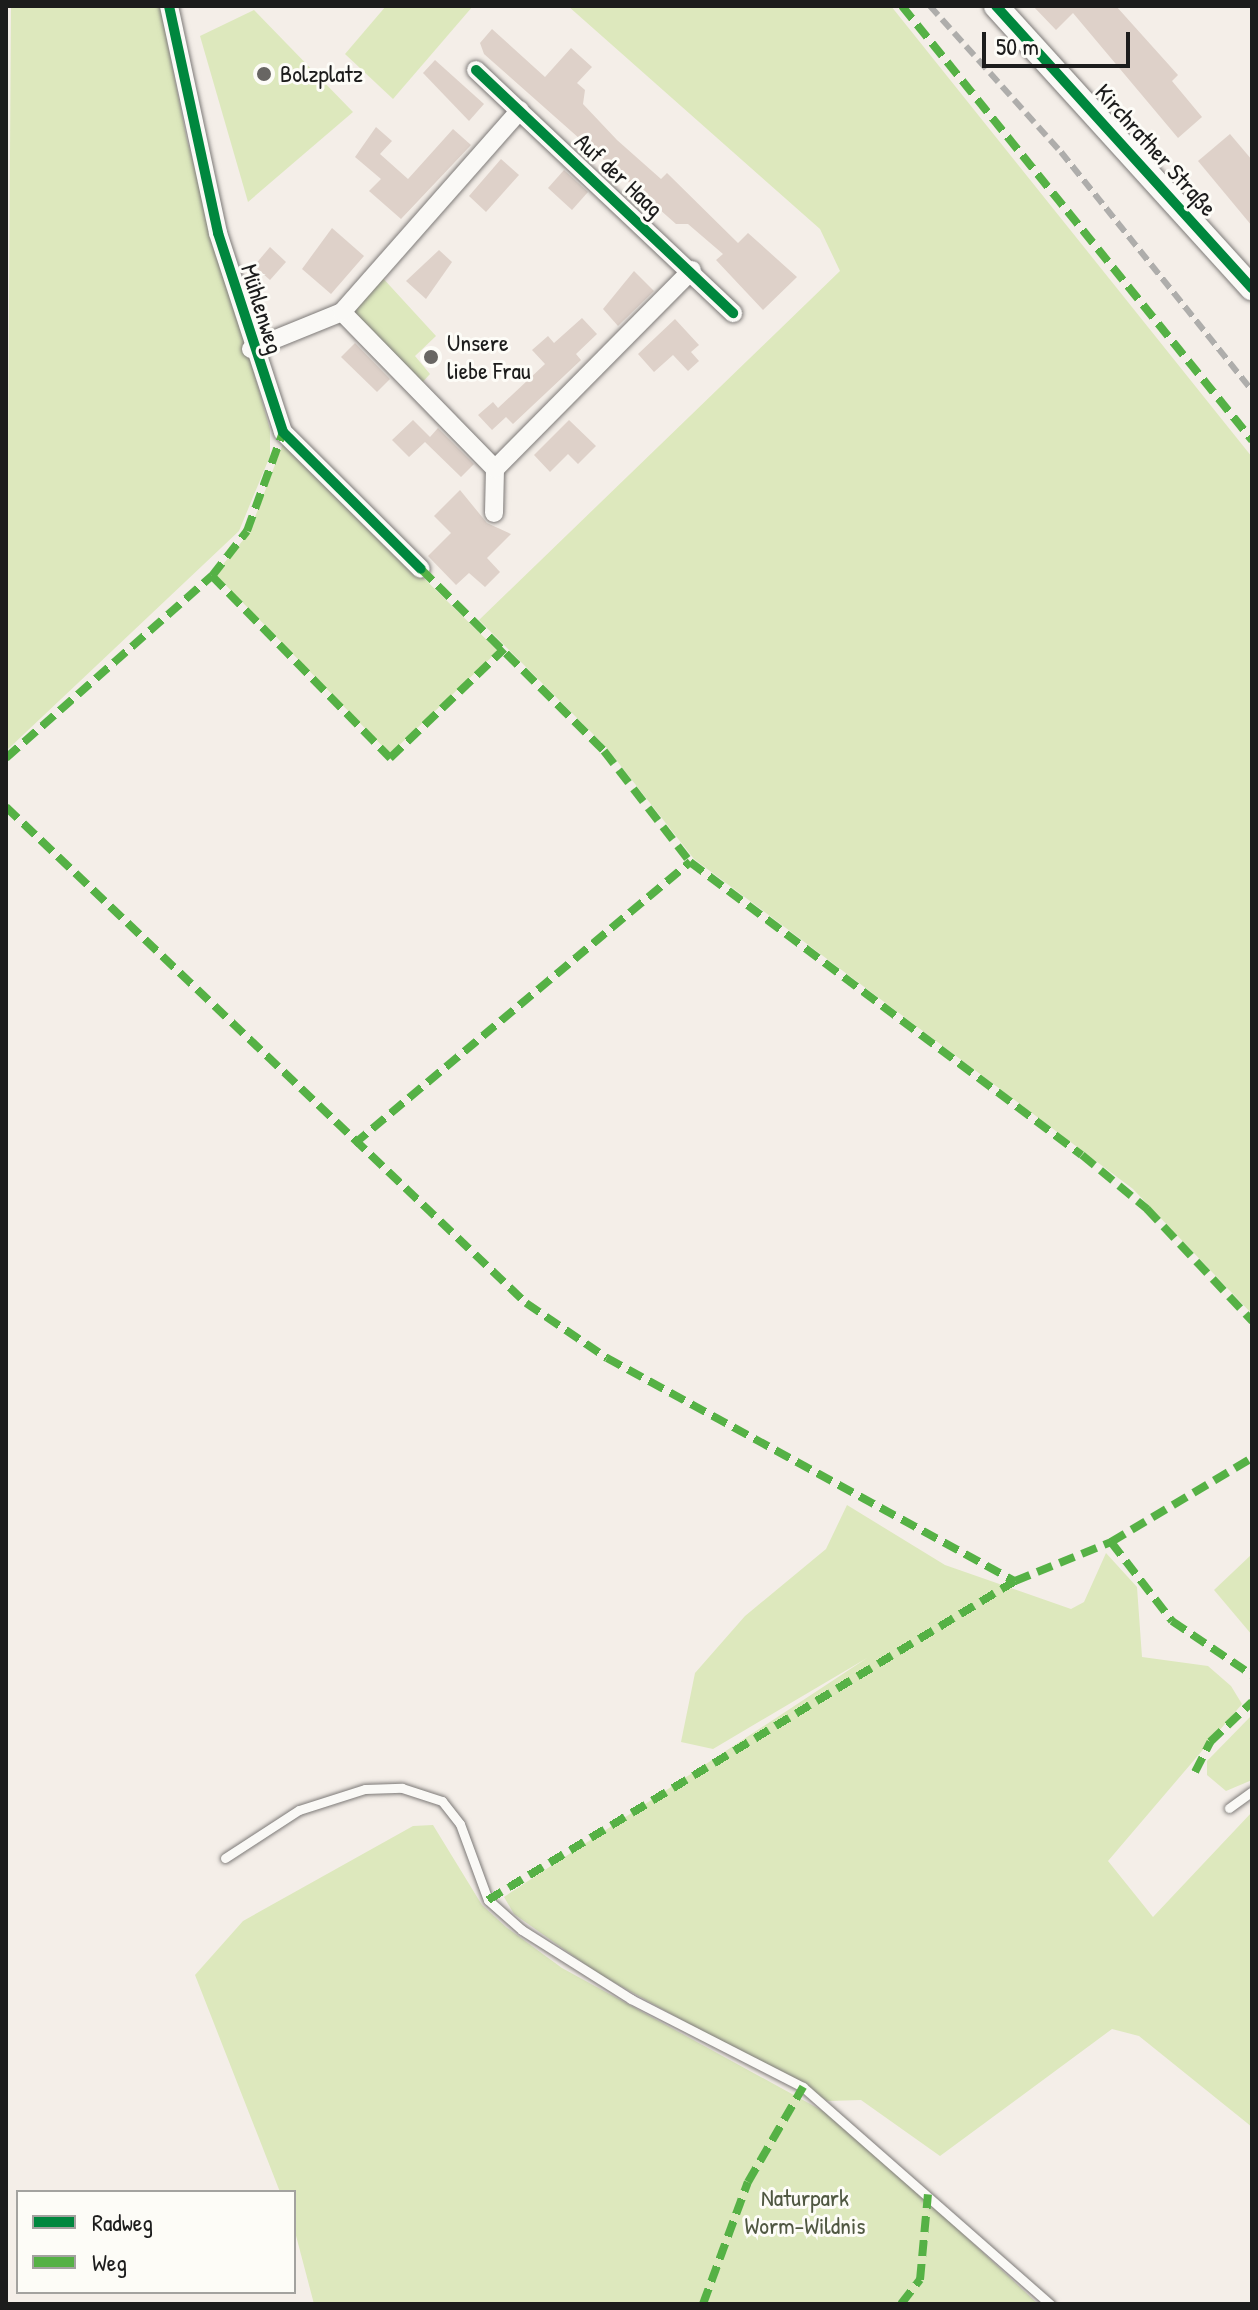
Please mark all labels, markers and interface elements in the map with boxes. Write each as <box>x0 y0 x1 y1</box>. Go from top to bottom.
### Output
scale bar <box>986 16 1134 66</box>
text: 50 m <box>996 30 1039 62</box>
place label: Bolzplatz <box>280 60 363 88</box>
marker: Bolzplatz <box>255 65 273 83</box>
street label: Kirchrather Straße <box>1089 78 1223 222</box>
street label: Auf der Haag <box>569 127 669 223</box>
street label: Mühlenweg <box>235 261 289 357</box>
place label: Unsere liebe Frau <box>447 329 531 385</box>
marker: Unsere liebe Frau <box>422 348 440 366</box>
park label: Naturpark Worm-Wildnis <box>744 2184 866 2240</box>
legend <box>16 2190 296 2294</box>
text: Radweg <box>92 2206 153 2238</box>
text: Weg <box>92 2246 127 2278</box>

